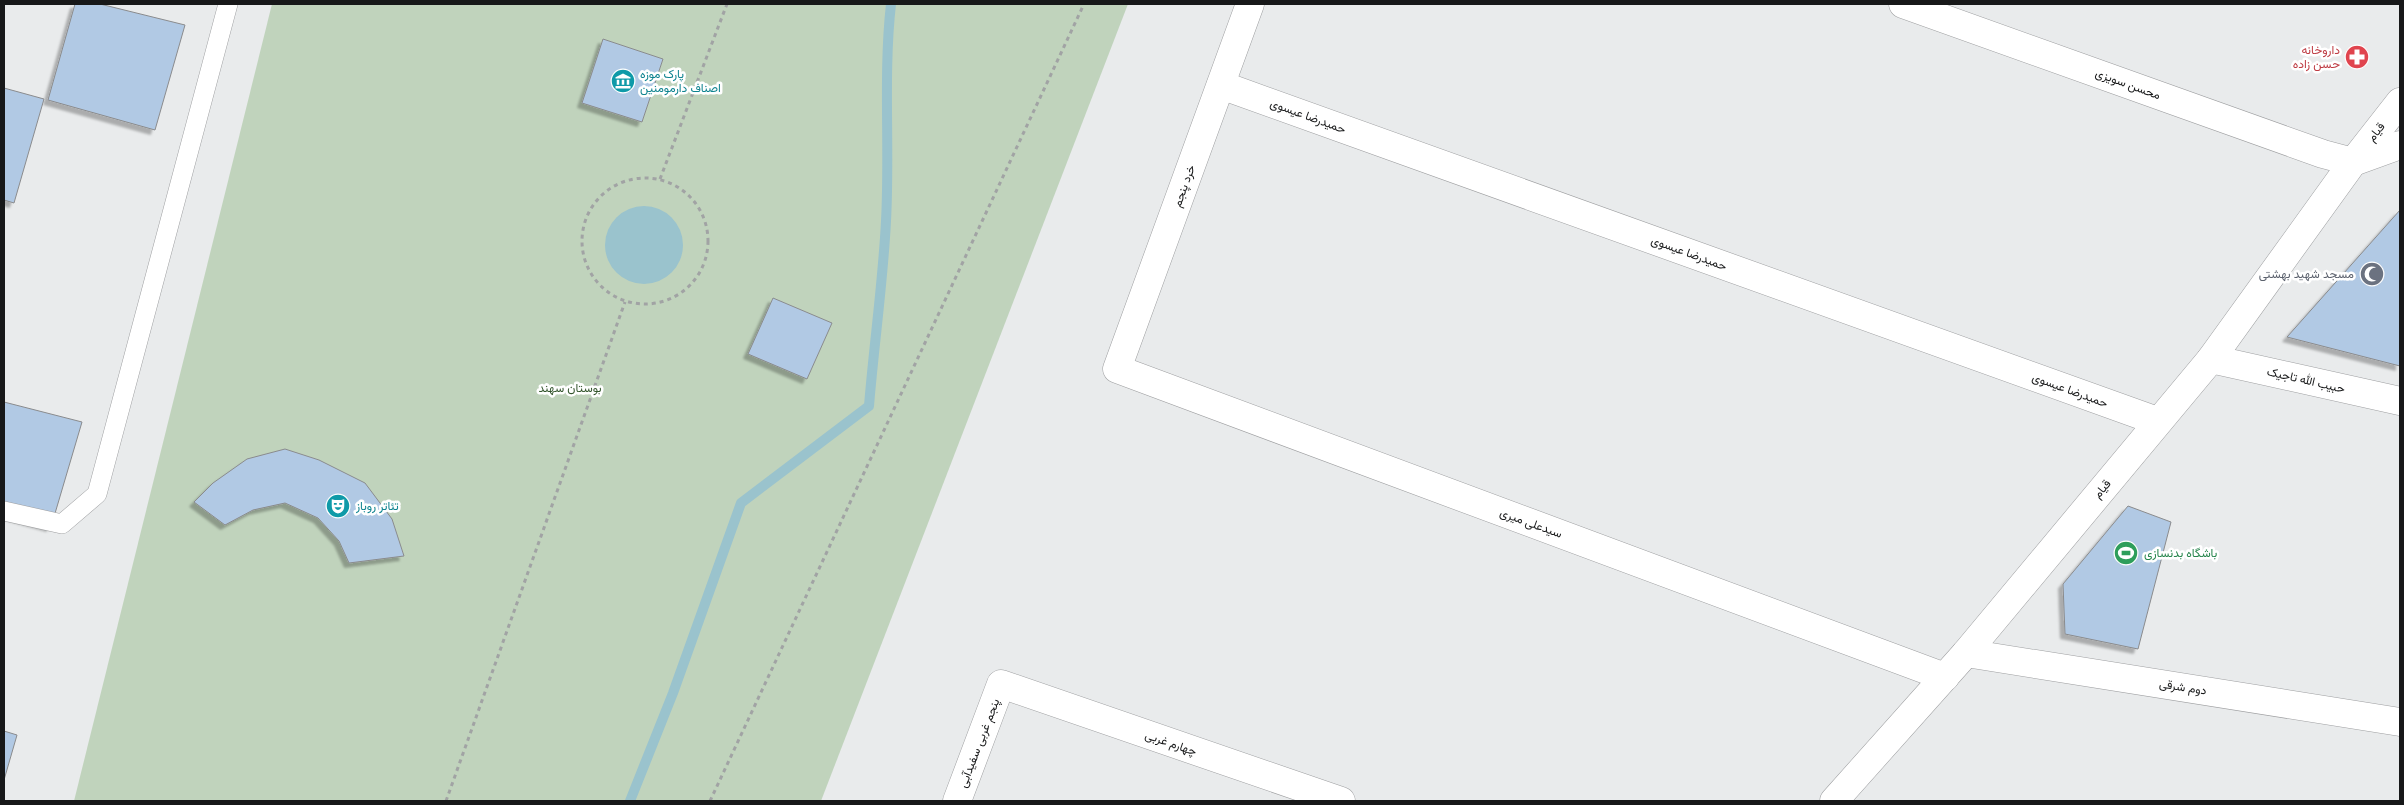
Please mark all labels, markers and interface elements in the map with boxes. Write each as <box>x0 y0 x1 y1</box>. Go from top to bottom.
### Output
place label: داروخانه حسن زاده <box>2293 42 2340 72</box>
pharmacy icon: داروخانه حسن زاده <box>2344 44 2370 70</box>
street label: محسن سویزی <box>2093 65 2163 103</box>
place label: پارک موزه اصناف دارمومنین <box>640 66 721 96</box>
museum icon: پارک موزه اصناف دارمومنین <box>610 68 636 94</box>
street label: حمیدرضا عیسوی <box>1268 95 1348 137</box>
street label: قیام <box>2364 119 2388 145</box>
street label: خرد پنجم <box>1169 163 1199 209</box>
street label: حمیدرضا عیسوی <box>1649 232 1729 274</box>
mosque icon: مسجد شهید بهشتی <box>2359 261 2385 287</box>
place label: مسجد شهید بهشتی <box>2259 266 2354 282</box>
street label: حبیب الله تاجیک <box>2265 363 2347 397</box>
street label: حمیدرضا عیسوی <box>2030 369 2110 411</box>
park label: بوستان سهند <box>538 380 602 396</box>
street label: قیام <box>2089 476 2115 502</box>
theatre icon: تئاتر روباز <box>325 493 351 519</box>
place label: تئاتر روباز <box>355 498 399 514</box>
street label: سیدعلی میری <box>1498 504 1564 542</box>
sports icon: باشگاه بدنسازی <box>2113 540 2139 566</box>
place label: باشگاه بدنسازی <box>2144 545 2217 561</box>
street label: دوم شرقی <box>2158 675 2208 699</box>
street label: پنجم غربی سفیدآبی <box>955 696 1003 790</box>
street label: چهارم غربی <box>1143 727 1199 759</box>

